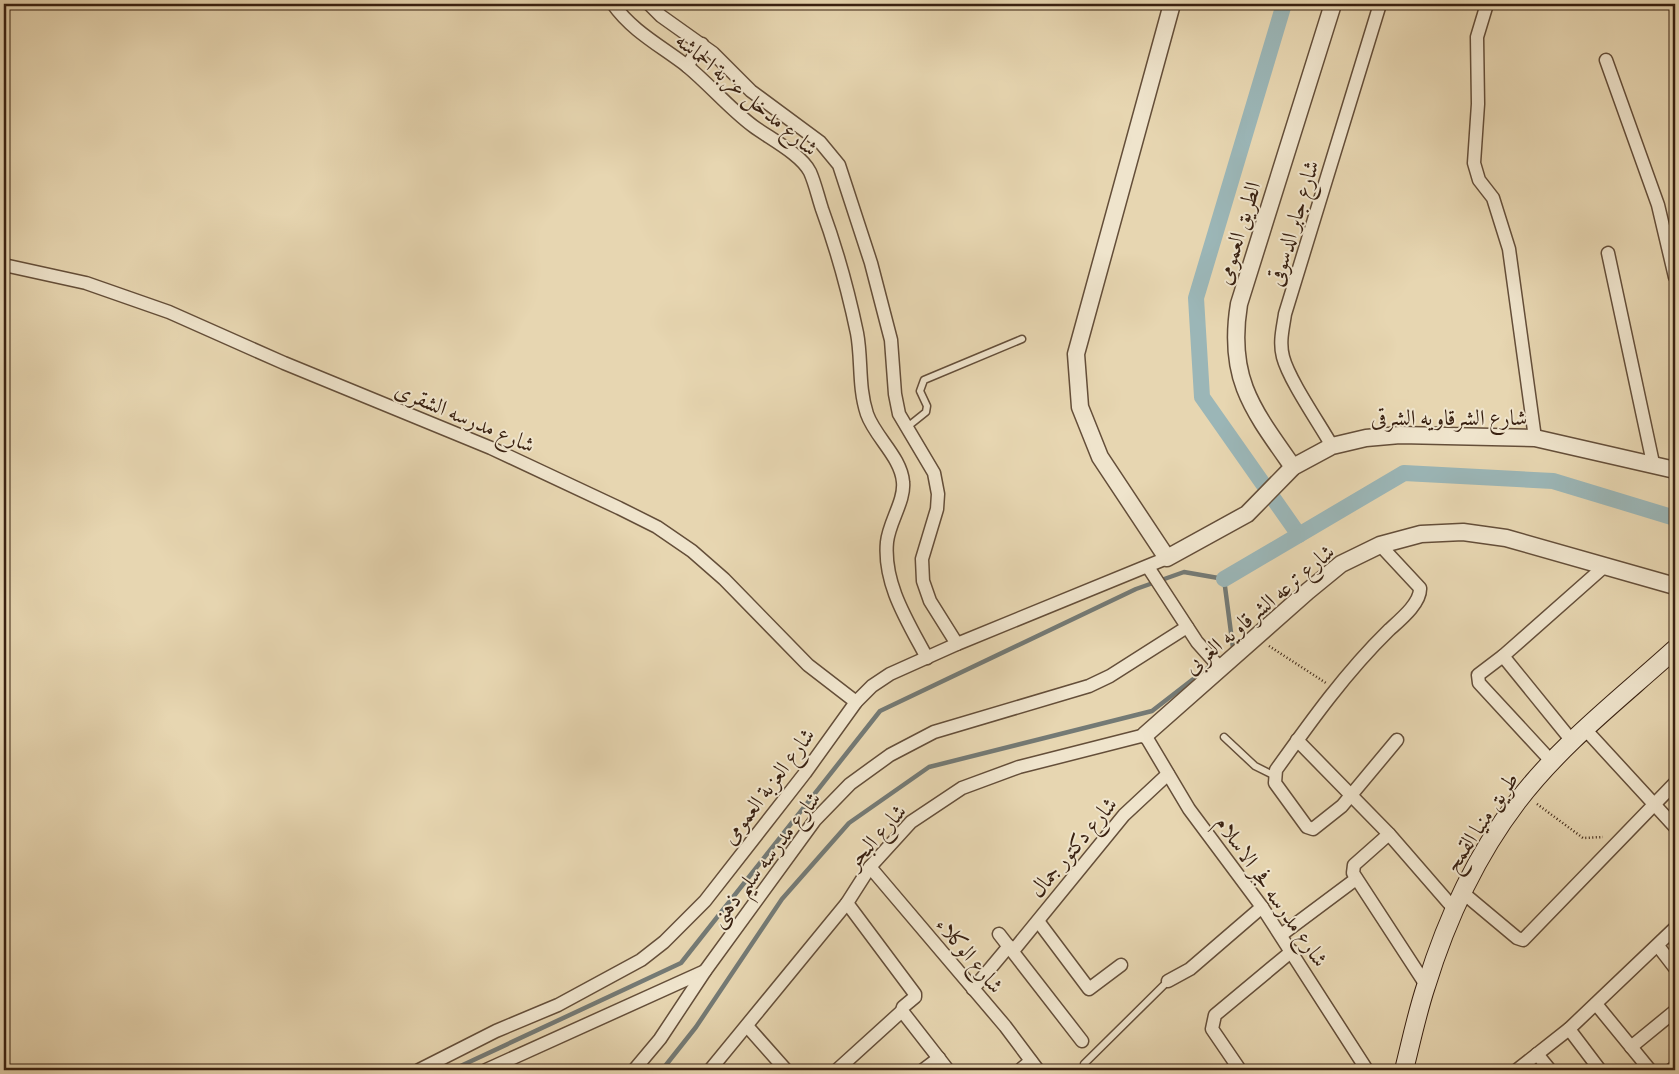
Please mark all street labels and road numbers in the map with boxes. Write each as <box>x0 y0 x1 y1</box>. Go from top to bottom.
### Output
street label: شارع مدخل عزبة الحماشه <box>667 26 825 165</box>
street label: شارع جابر الدسوقى <box>1260 157 1330 291</box>
street label: الطريق العمومى <box>1209 178 1267 288</box>
street label: شارع مدرسه الشقرى <box>389 374 539 463</box>
street label: شارع الشرقاويه الشرقى <box>1371 403 1527 436</box>
street label: شارع ترعه الشرقاويه الغربى <box>1177 537 1343 684</box>
street label: شارع العزبة العمومى <box>715 722 825 853</box>
street label: طريق منيا القمح <box>1437 766 1529 880</box>
street label: شارع مدرسه سليم ذهنى <box>703 785 833 937</box>
street label: شارع دكتور جمال <box>1022 790 1127 906</box>
street label: شارع البحر <box>838 797 916 879</box>
street label: شارع مدرسه فجر الاسلام <box>1205 810 1335 975</box>
street label: شارع الوكلاء <box>926 911 1011 1002</box>

